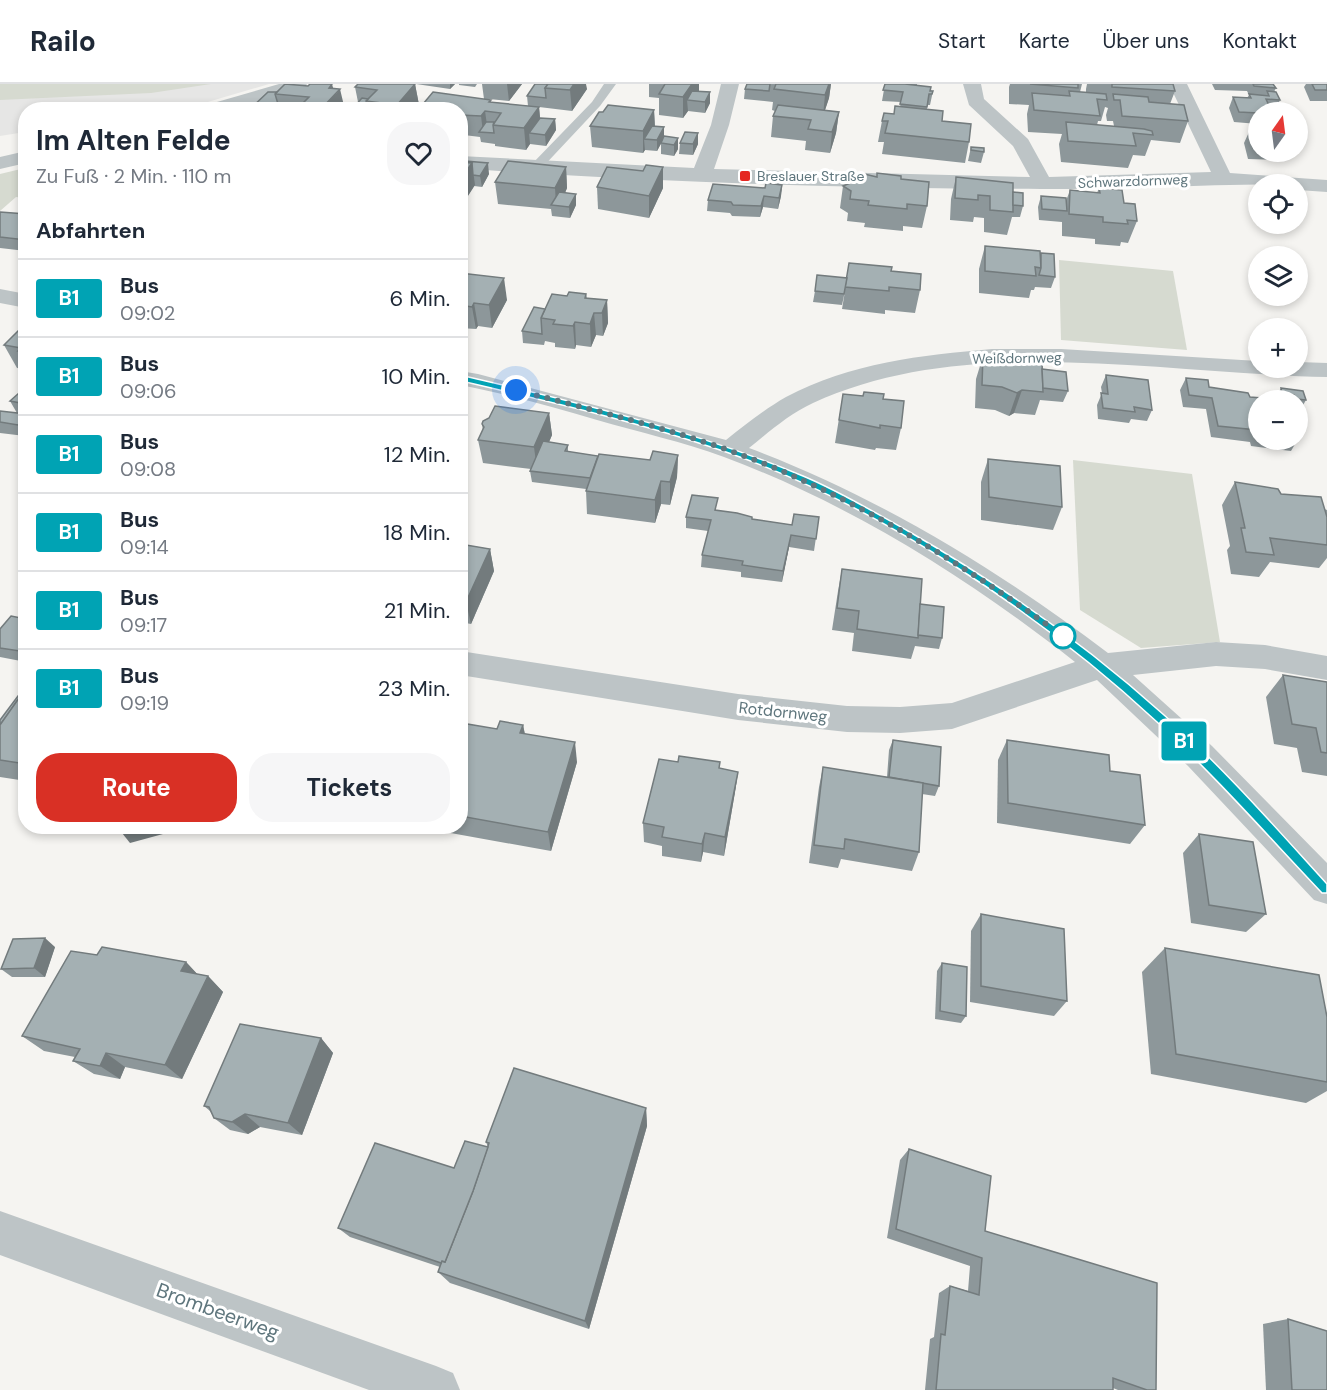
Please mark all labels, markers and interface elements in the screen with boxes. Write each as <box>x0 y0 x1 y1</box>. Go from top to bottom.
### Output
text: Railo <box>30 23 96 60</box>
text: Start <box>938 27 986 55</box>
text: Karte <box>1019 27 1070 55</box>
text: Über uns <box>1103 27 1189 55</box>
text: Kontakt <box>1222 27 1297 55</box>
north arrow <box>1248 102 1308 162</box>
map controls <box>1248 102 1308 450</box>
text: Im Alten Felde <box>36 122 231 159</box>
button: heart <box>387 122 450 185</box>
text: Zu Fuß · 2 Min. · 110 m <box>36 163 231 189</box>
place label: Breslauer Straße <box>757 167 864 185</box>
marker: Breslauer Straße <box>738 169 752 183</box>
street label: Schwarzdornweg <box>1078 170 1189 192</box>
button: locate <box>1248 174 1308 234</box>
text: Abfahrten <box>36 216 145 245</box>
button: layers <box>1248 246 1308 306</box>
text: Bus <box>120 271 159 300</box>
text: B1 <box>58 284 80 312</box>
text: 6 Min. <box>390 284 450 313</box>
text: 09:02 <box>120 300 175 326</box>
button: + <box>1248 318 1308 378</box>
street label: Weißdornweg <box>972 348 1062 368</box>
text: Bus <box>120 349 159 378</box>
text: B1 <box>58 362 80 390</box>
text: 10 Min. <box>381 362 450 391</box>
your location <box>501 375 531 405</box>
text: 09:06 <box>120 378 177 404</box>
button: − <box>1248 390 1308 450</box>
text: Bus <box>120 427 159 456</box>
text: B1 <box>58 440 80 468</box>
text: 12 Min. <box>384 440 450 469</box>
text: 09:08 <box>120 456 176 482</box>
text: Bus <box>120 505 159 534</box>
text: B1 <box>58 518 80 546</box>
text: 18 Min. <box>383 518 450 547</box>
text: 09:14 <box>120 534 169 560</box>
text: Bus <box>120 583 159 612</box>
text: B1 <box>58 596 80 624</box>
text: 21 Min. <box>384 596 450 625</box>
text: 09:17 <box>120 612 167 638</box>
unlabelled marker <box>1050 623 1076 649</box>
text: Bus <box>120 661 159 690</box>
text: B1 <box>58 674 80 702</box>
text: 23 Min. <box>378 674 450 703</box>
text: 09:19 <box>120 690 169 716</box>
street label: Rotdornweg <box>738 697 828 727</box>
line badge: B1 <box>1157 722 1211 760</box>
text: B1 <box>1173 727 1195 755</box>
button: Route <box>36 753 237 822</box>
button: Tickets <box>249 753 450 822</box>
street label: Brombeerweg <box>153 1277 283 1345</box>

